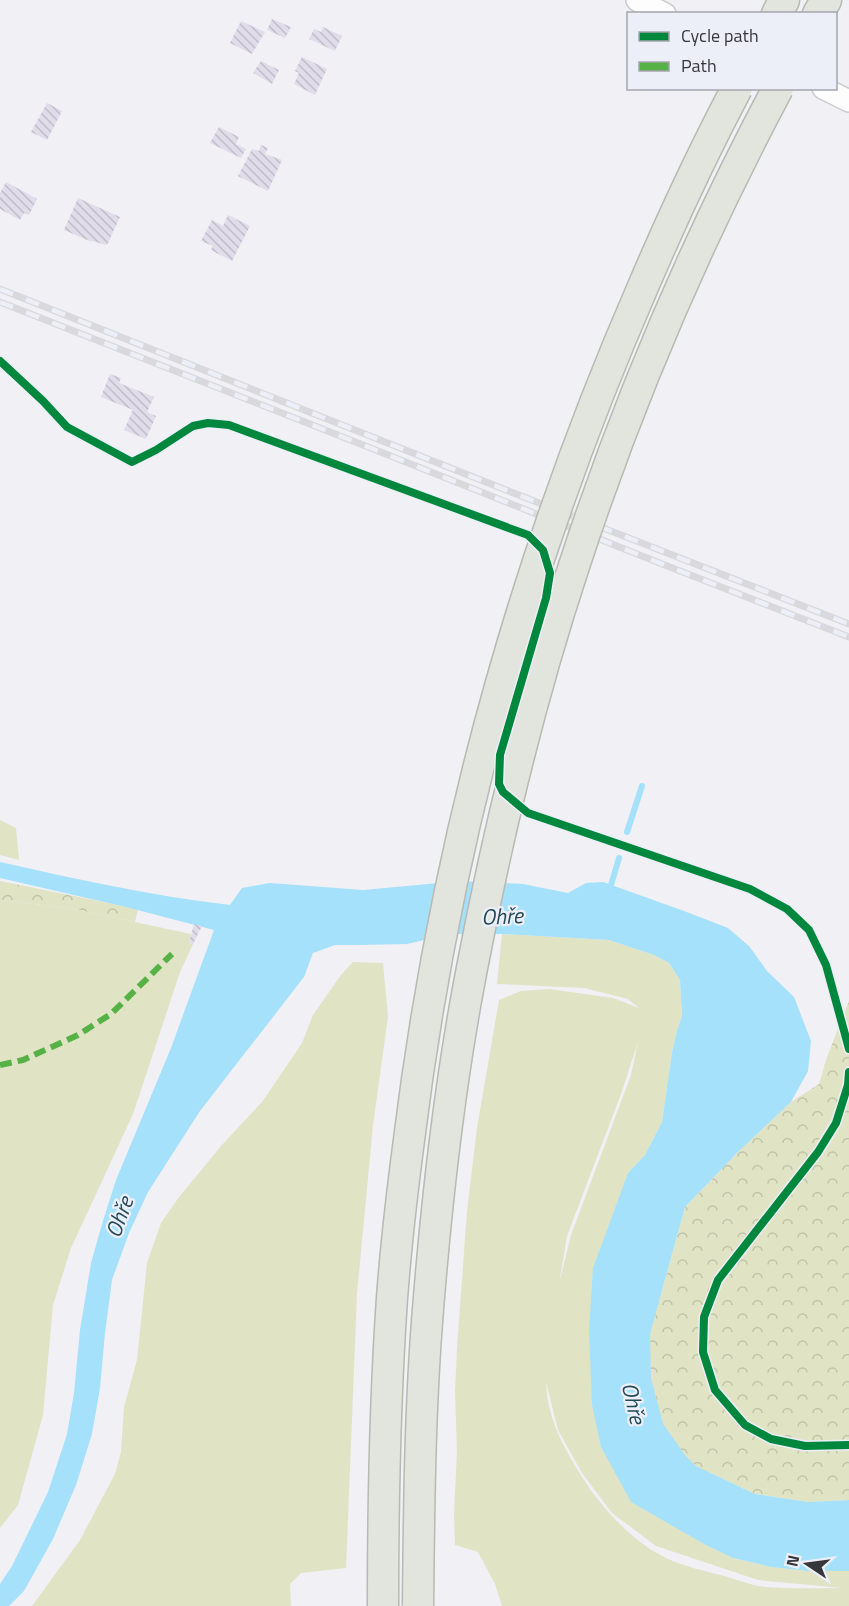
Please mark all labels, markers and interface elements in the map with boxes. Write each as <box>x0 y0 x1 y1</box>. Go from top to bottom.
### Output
legend <box>627 12 837 90</box>
text: Cycle path <box>681 22 759 49</box>
text: Path <box>681 52 717 79</box>
water label: Ohře <box>481 898 525 934</box>
water label: Ohře <box>96 1190 143 1242</box>
water label: Ohře <box>613 1379 656 1429</box>
north arrow <box>777 1534 837 1594</box>
text: N <box>779 1553 805 1569</box>

